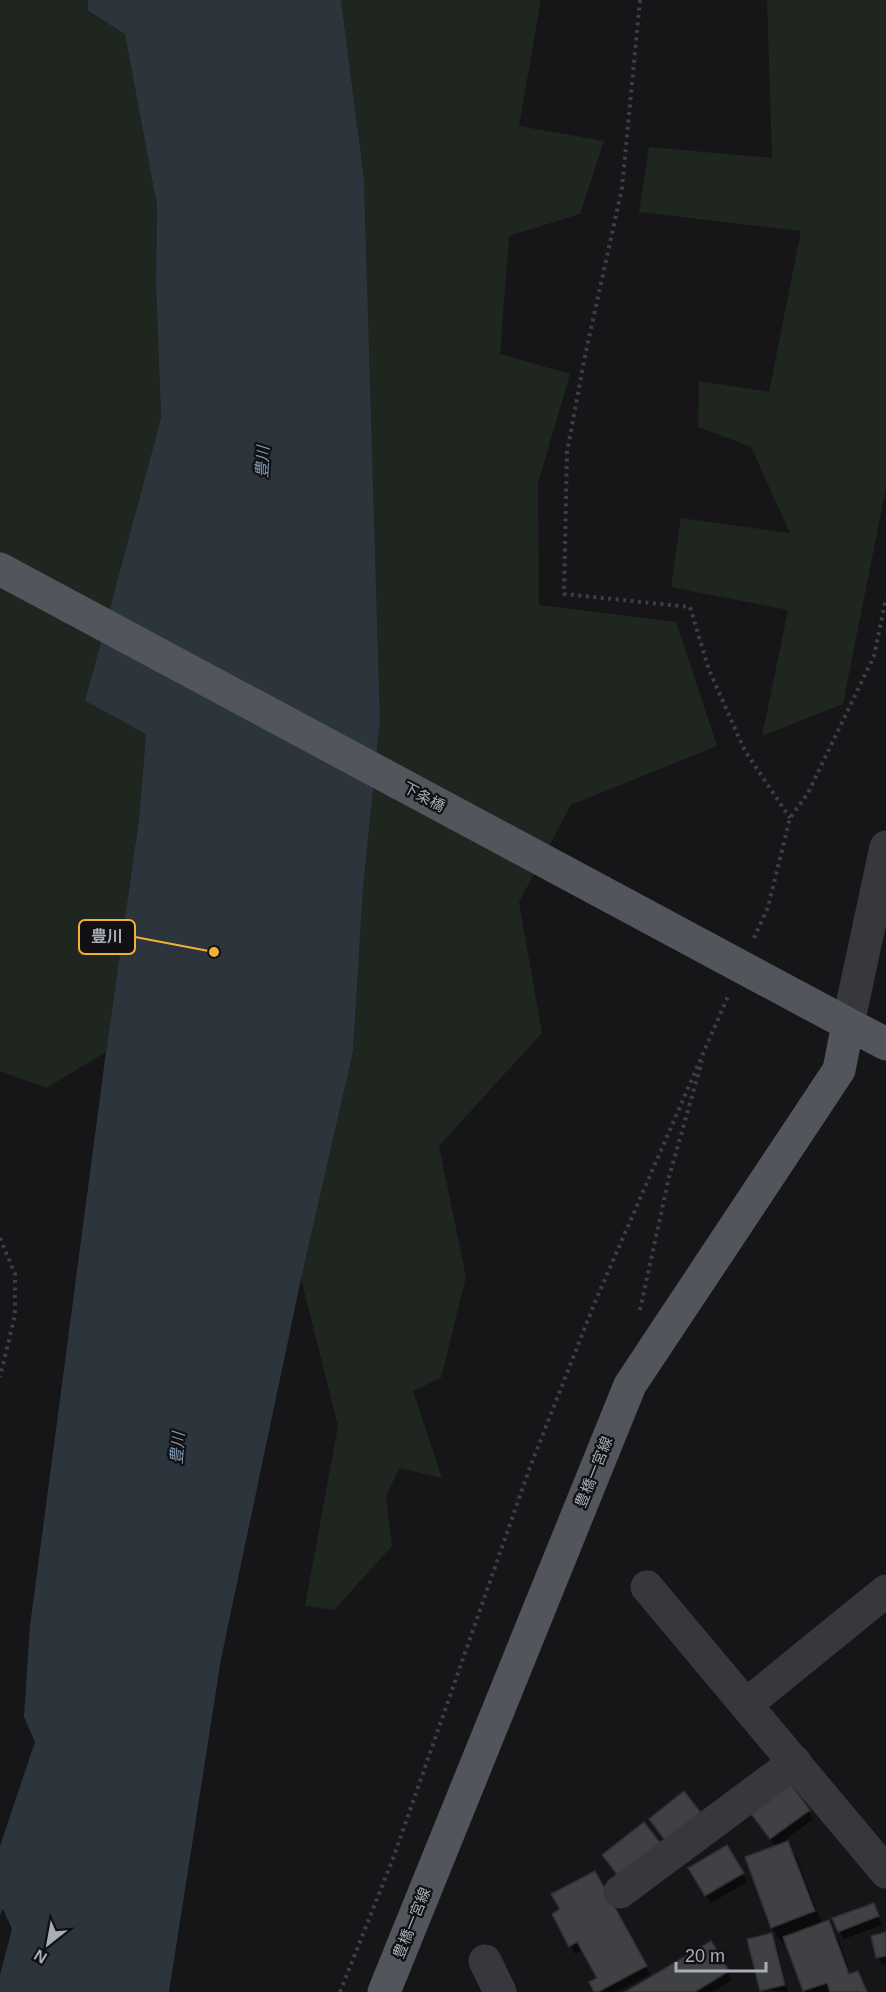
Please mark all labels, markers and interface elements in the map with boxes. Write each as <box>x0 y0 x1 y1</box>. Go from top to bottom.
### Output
water label: 豊川 <box>253 444 272 478</box>
street label: 下条橋 <box>400 778 448 815</box>
callout: 豊川 <box>79 920 135 954</box>
text: 豊川 <box>91 928 123 945</box>
water label: 豊川 <box>168 1429 187 1465</box>
street label: 豊橋一宮線 <box>572 1434 615 1510</box>
street label: 豊橋一宮線 <box>390 1885 433 1961</box>
north arrow <box>18 1914 78 1974</box>
scale bar <box>676 1935 766 1973</box>
text: N <box>31 1946 50 1967</box>
text: 20 m <box>685 1946 725 1966</box>

